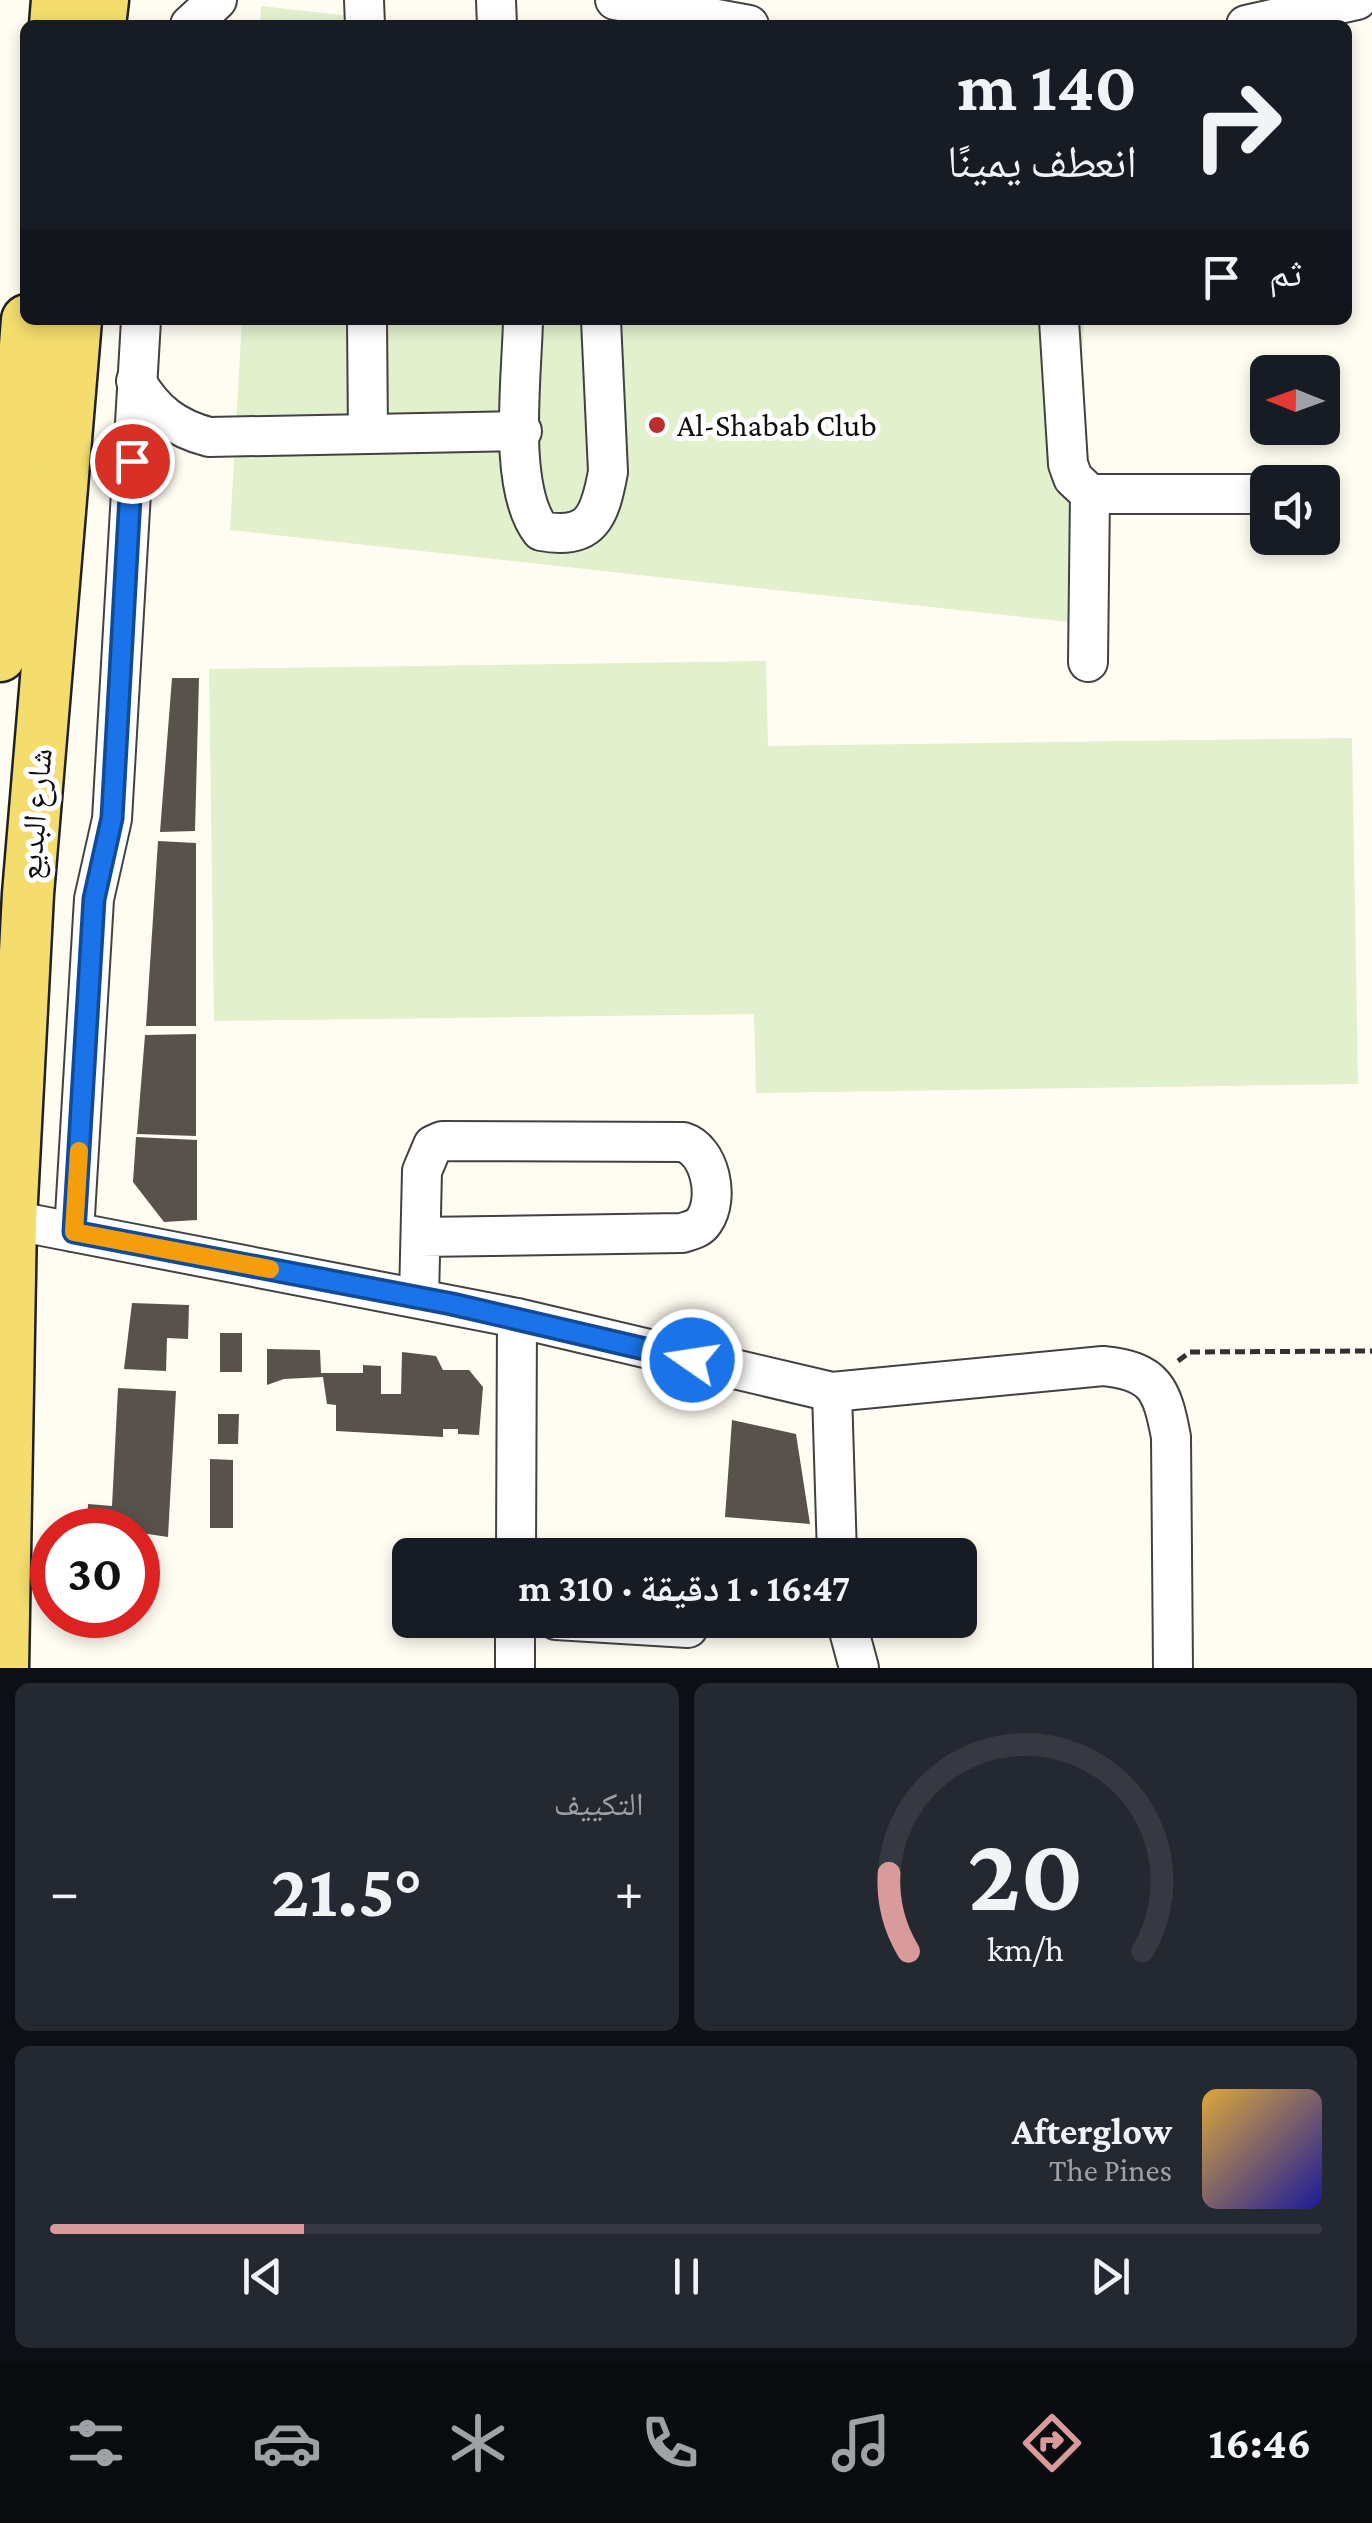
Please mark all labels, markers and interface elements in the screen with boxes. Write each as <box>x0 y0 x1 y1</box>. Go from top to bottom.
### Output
text: 140 m <box>958 47 1137 125</box>
icon: right <box>1172 60 1302 190</box>
text: انعطف يمينًا <box>947 137 1137 187</box>
icon: arrive <box>1194 250 1249 305</box>
text: ثم <box>1269 252 1302 294</box>
north arrow <box>1250 355 1340 445</box>
map controls <box>1250 355 1340 555</box>
place label: Al-Shabab Club <box>677 407 877 443</box>
marker: Al-Shabab Club <box>646 414 668 436</box>
pin <box>90 419 175 504</box>
icon: arrive <box>105 434 160 489</box>
button: sound <box>1250 465 1340 555</box>
street label: شارع البديع <box>11 747 61 881</box>
position arrow <box>640 1308 744 1412</box>
speed limit sign: 30 <box>30 1508 160 1638</box>
text: 16:47 · 1 دقيقة · 310 m <box>519 1567 850 1609</box>
text: التكييف <box>554 1786 644 1822</box>
text: 20 <box>967 1816 1083 1931</box>
text: 21.5° <box>271 1849 422 1932</box>
text: − <box>50 1861 79 1922</box>
text: + <box>614 1861 644 1922</box>
text: km/h <box>987 1929 1064 1969</box>
text: Afterglow <box>1012 2110 1172 2152</box>
text: The Pines <box>1049 2152 1172 2188</box>
icon: previous <box>235 2249 290 2304</box>
icon: pause <box>659 2249 714 2304</box>
icon: next <box>1083 2249 1138 2304</box>
icon: filters <box>61 2408 131 2478</box>
icon: car <box>252 2408 322 2478</box>
icon: climate <box>443 2408 513 2478</box>
icon: phone <box>635 2408 705 2478</box>
icon: music <box>826 2408 896 2478</box>
icon: directions <box>1017 2408 1087 2478</box>
text: 16:46 <box>1209 2418 1311 2468</box>

